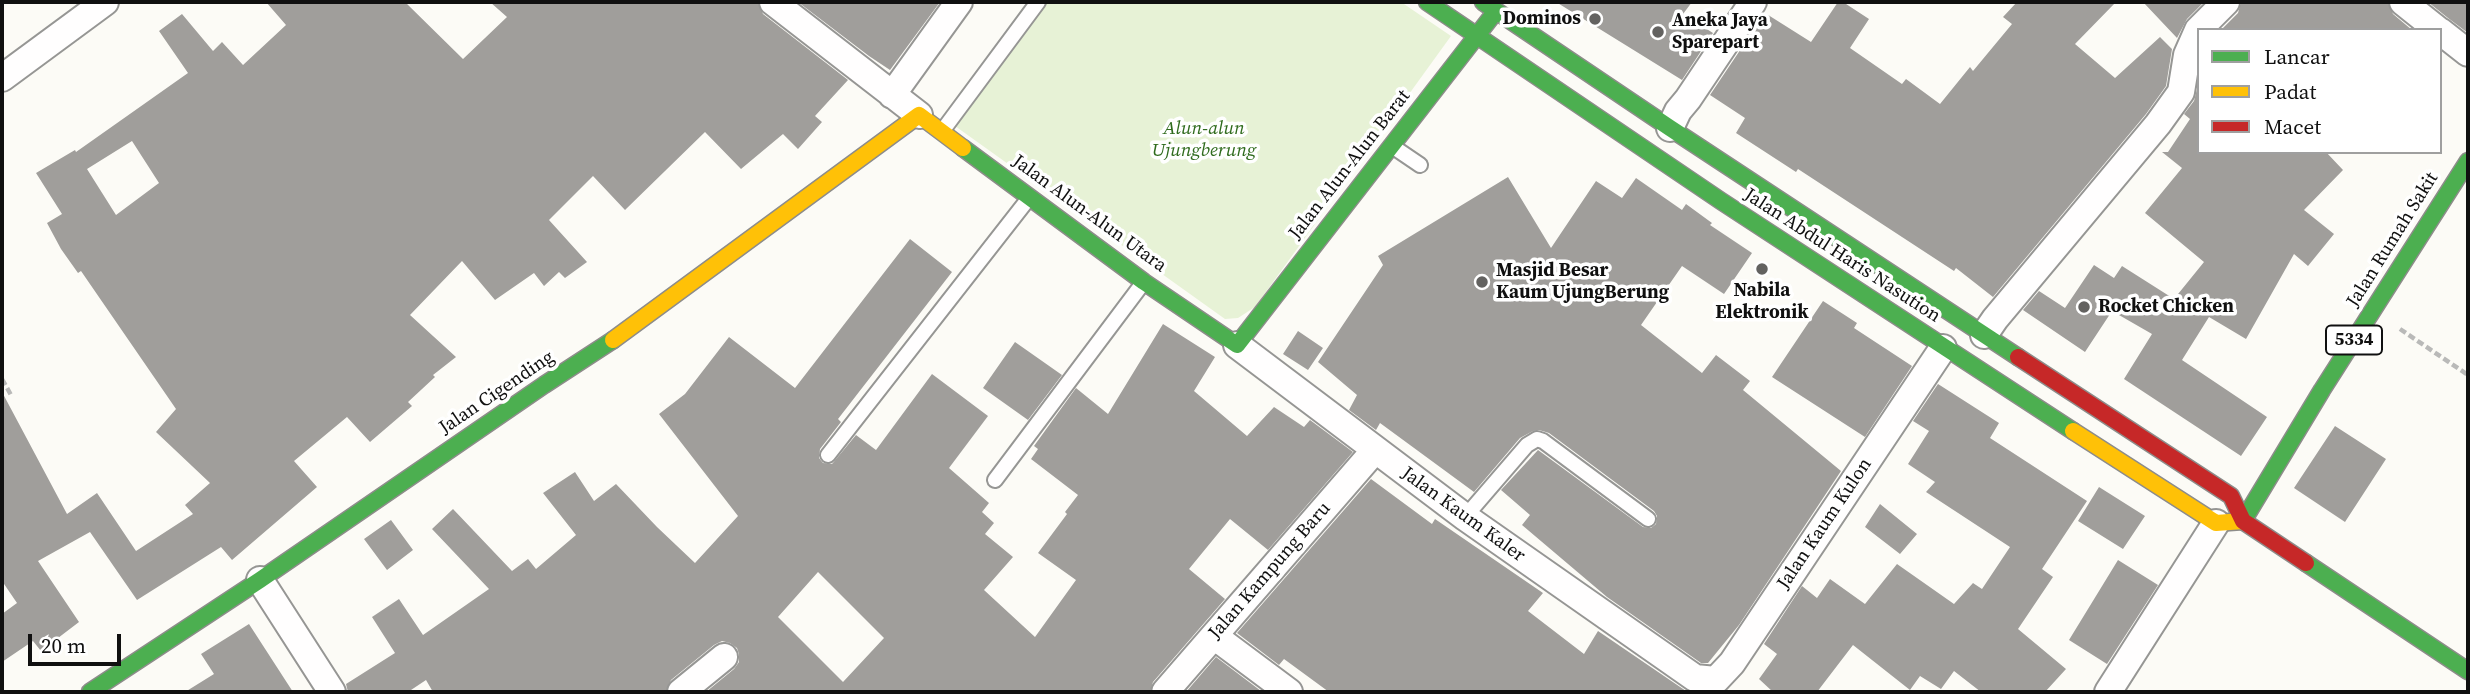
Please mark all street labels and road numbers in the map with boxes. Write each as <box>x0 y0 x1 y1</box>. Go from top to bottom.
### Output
street label: Jalan Alun-Alun Barat <box>1284 86 1416 244</box>
street label: Jalan Alun-Alun Utara <box>1007 150 1171 278</box>
street label: Jalan Rumah Sakit <box>2342 168 2444 312</box>
street label: Jalan Abdul Haris Nasution <box>1739 184 1945 328</box>
road number: 5334 <box>2326 326 2382 354</box>
street label: Jalan Cigending <box>435 346 559 440</box>
street label: Jalan Kaum Kulon <box>1773 454 1877 594</box>
street label: Jalan Kaum Kaler <box>1397 462 1529 568</box>
street label: Jalan Kampung Baru <box>1204 498 1336 644</box>

